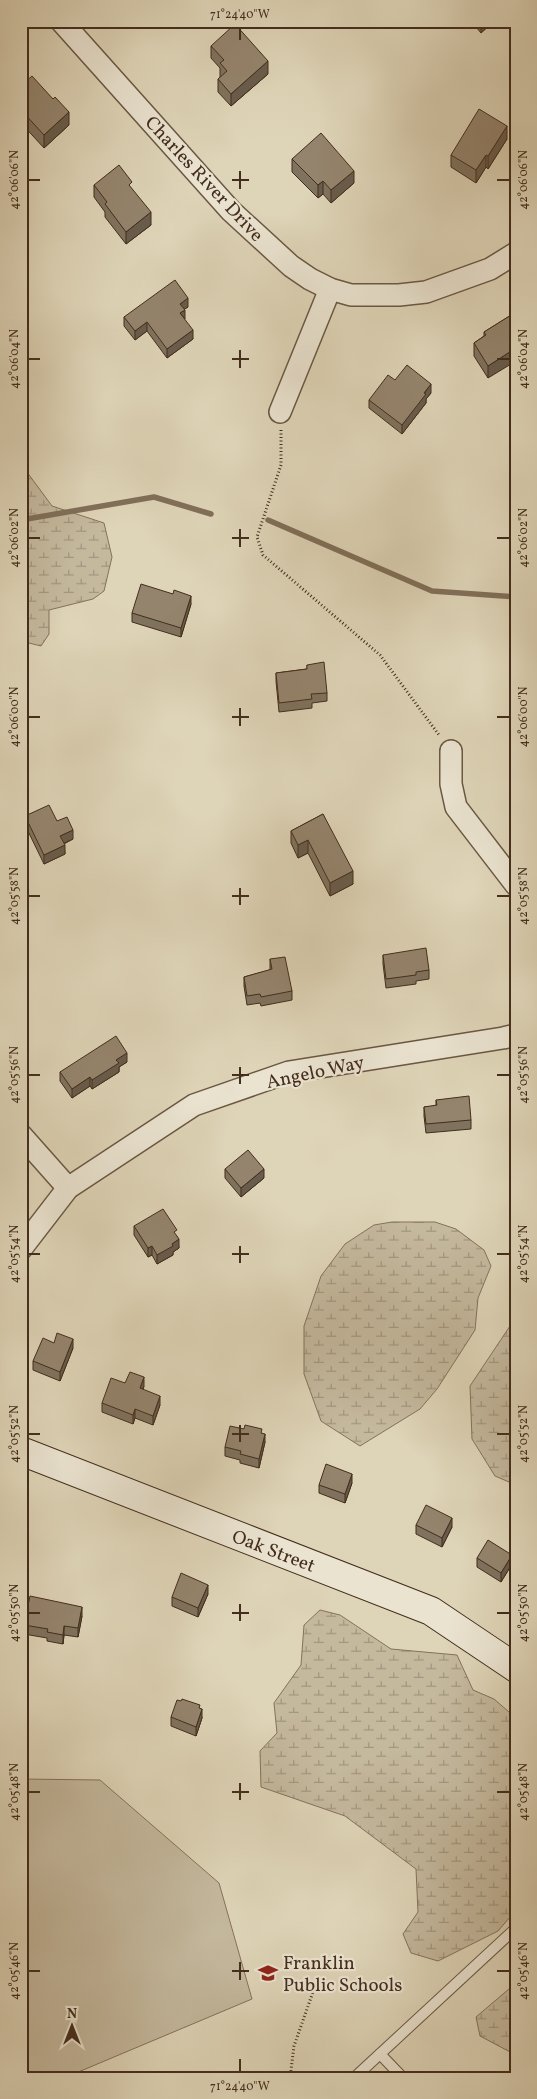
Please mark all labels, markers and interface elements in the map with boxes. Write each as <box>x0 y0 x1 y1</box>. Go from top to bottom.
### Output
text: 71°24'40"W <box>210 7 270 23</box>
street label: Charles River Drive <box>138 111 269 248</box>
text: 42°06'06"N <box>7 150 23 210</box>
text: 42°06'06"N <box>516 150 532 210</box>
text: 42°06'04"N <box>7 329 23 389</box>
text: 42°06'04"N <box>516 329 532 389</box>
text: 42°06'02"N <box>7 508 23 568</box>
text: 42°06'02"N <box>516 508 532 568</box>
text: 42°06'00"N <box>7 687 23 747</box>
text: 42°06'00"N <box>516 687 532 747</box>
text: 42°05'58"N <box>7 867 23 925</box>
text: 42°05'58"N <box>516 867 532 925</box>
text: 42°05'56"N <box>7 1046 23 1104</box>
text: 42°05'56"N <box>516 1046 532 1104</box>
street label: Angelo Way <box>264 1050 367 1096</box>
text: 42°05'54"N <box>7 1225 23 1283</box>
text: 42°05'54"N <box>516 1225 532 1283</box>
text: 42°05'52"N <box>7 1405 23 1463</box>
text: 42°05'52"N <box>516 1405 532 1463</box>
street label: Oak Street <box>228 1524 319 1580</box>
text: 42°05'50"N <box>7 1584 23 1642</box>
text: 42°05'50"N <box>516 1584 532 1642</box>
text: 42°05'48"N <box>7 1763 23 1821</box>
text: 42°05'48"N <box>516 1763 532 1821</box>
text: 42°05'46"N <box>7 1942 23 2000</box>
text: 42°05'46"N <box>516 1942 532 2000</box>
place label: Franklin Public Schools <box>283 1951 402 1999</box>
school or university icon: Franklin Public Schools <box>257 1962 279 1984</box>
north arrow <box>48 2002 98 2052</box>
text: N <box>67 2005 77 2024</box>
text: 71°24'40"W <box>210 2079 270 2095</box>

